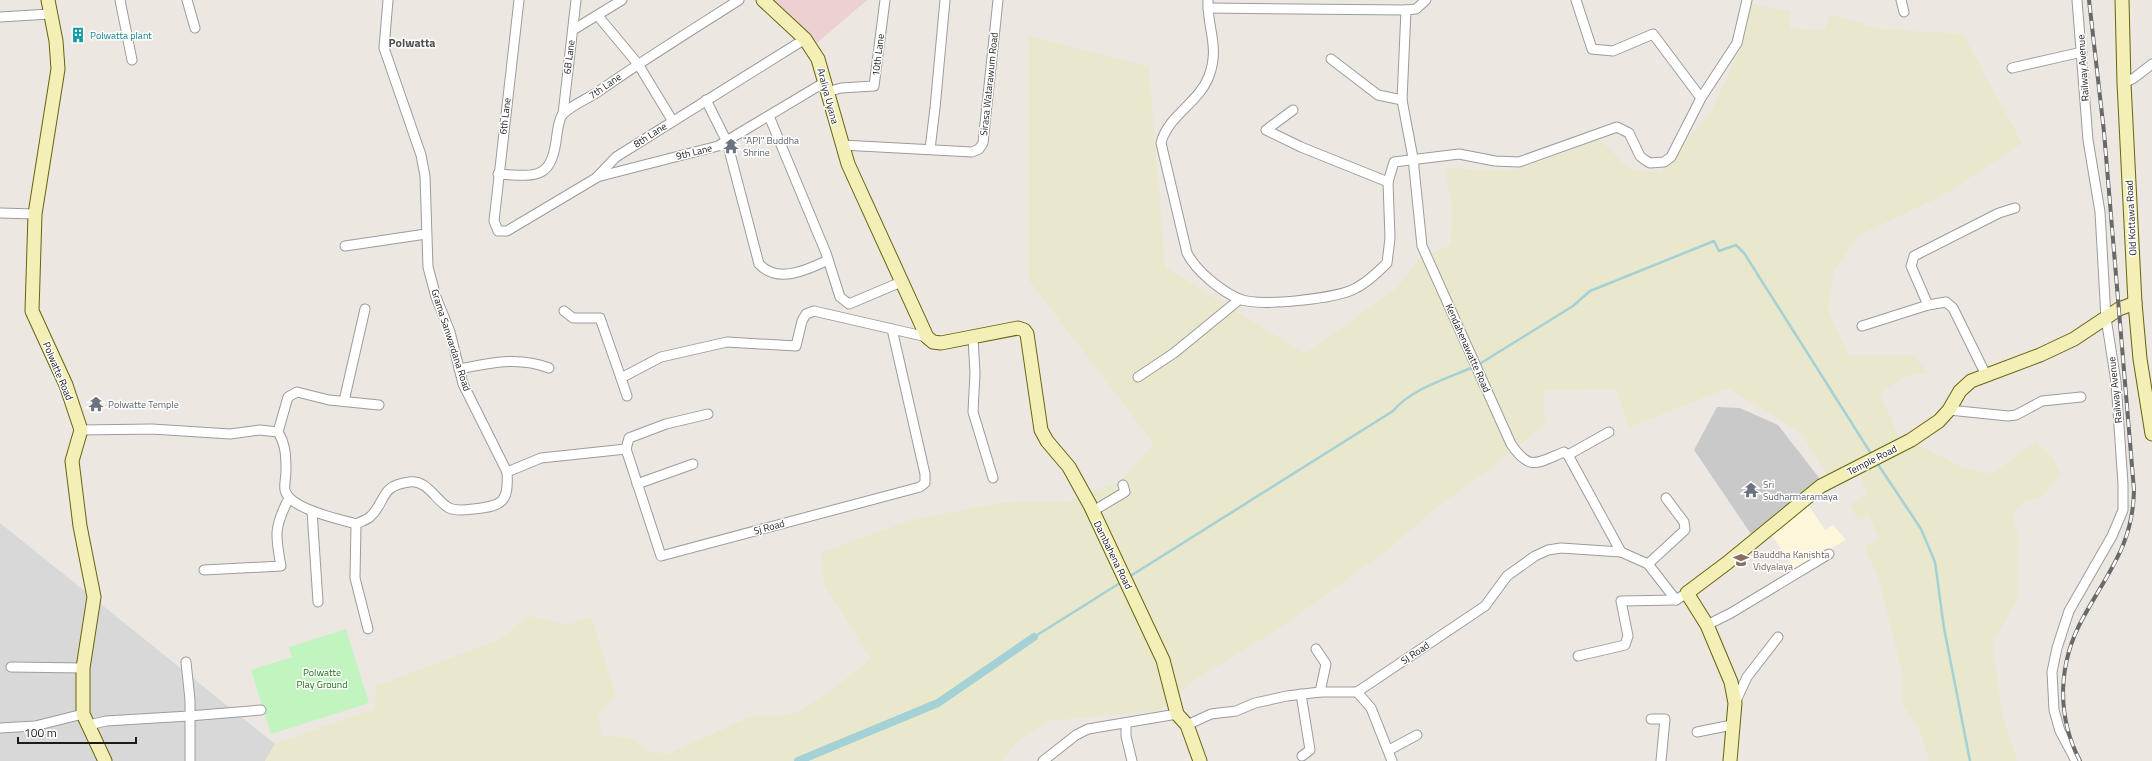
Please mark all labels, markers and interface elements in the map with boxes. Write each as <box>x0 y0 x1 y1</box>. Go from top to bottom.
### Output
building icon: Polwatta plant <box>69 26 87 44</box>
place label: Polwatta plant <box>90 28 152 43</box>
street label: Sirasa Watarawum Road <box>976 32 1002 136</box>
district label: Polwatta <box>389 33 435 52</box>
street label: 10th Lane <box>868 33 888 77</box>
street label: Railway Avenue <box>2073 34 2093 102</box>
street label: 6B Lane <box>559 39 579 75</box>
street label: Araliya Uyana <box>813 66 843 126</box>
street label: 7th Lane <box>586 69 624 103</box>
street label: 6th Lane <box>495 97 515 135</box>
street label: 8th Lane <box>630 119 670 151</box>
place label: "API" Buddha Shrine <box>743 133 799 160</box>
temple icon: "API" Buddha Shrine <box>722 137 740 155</box>
street label: 9th Lane <box>674 140 714 164</box>
street label: Old Kottawa Road <box>2122 180 2140 256</box>
street label: Grama Sanwardana Road <box>427 287 475 393</box>
street label: Kendahenawatte Road <box>1442 301 1494 395</box>
street label: Polwatte Road <box>39 340 77 402</box>
street label: Railway Avenue <box>2104 356 2126 424</box>
temple icon: Polwatte Temple <box>87 395 105 413</box>
place label: Polwatte Temple <box>108 397 179 412</box>
street label: Temple Road <box>1844 441 1900 479</box>
place label: Sri Sudharmaramaya <box>1763 477 1838 504</box>
temple icon: Sri Sudharmaramaya <box>1742 481 1760 499</box>
street label: Sj Road <box>752 516 786 538</box>
street label: Dambahena Road <box>1090 518 1136 592</box>
place label: Bauddha Kanishta Vidyalaya <box>1753 547 1829 574</box>
school or university icon: Bauddha Kanishta Vidyalaya <box>1732 551 1750 569</box>
street label: SJ Road <box>1398 638 1432 668</box>
park label: Polwatte Play Ground <box>297 665 348 692</box>
scale bar <box>18 719 136 745</box>
text: 100 m <box>24 723 57 742</box>

